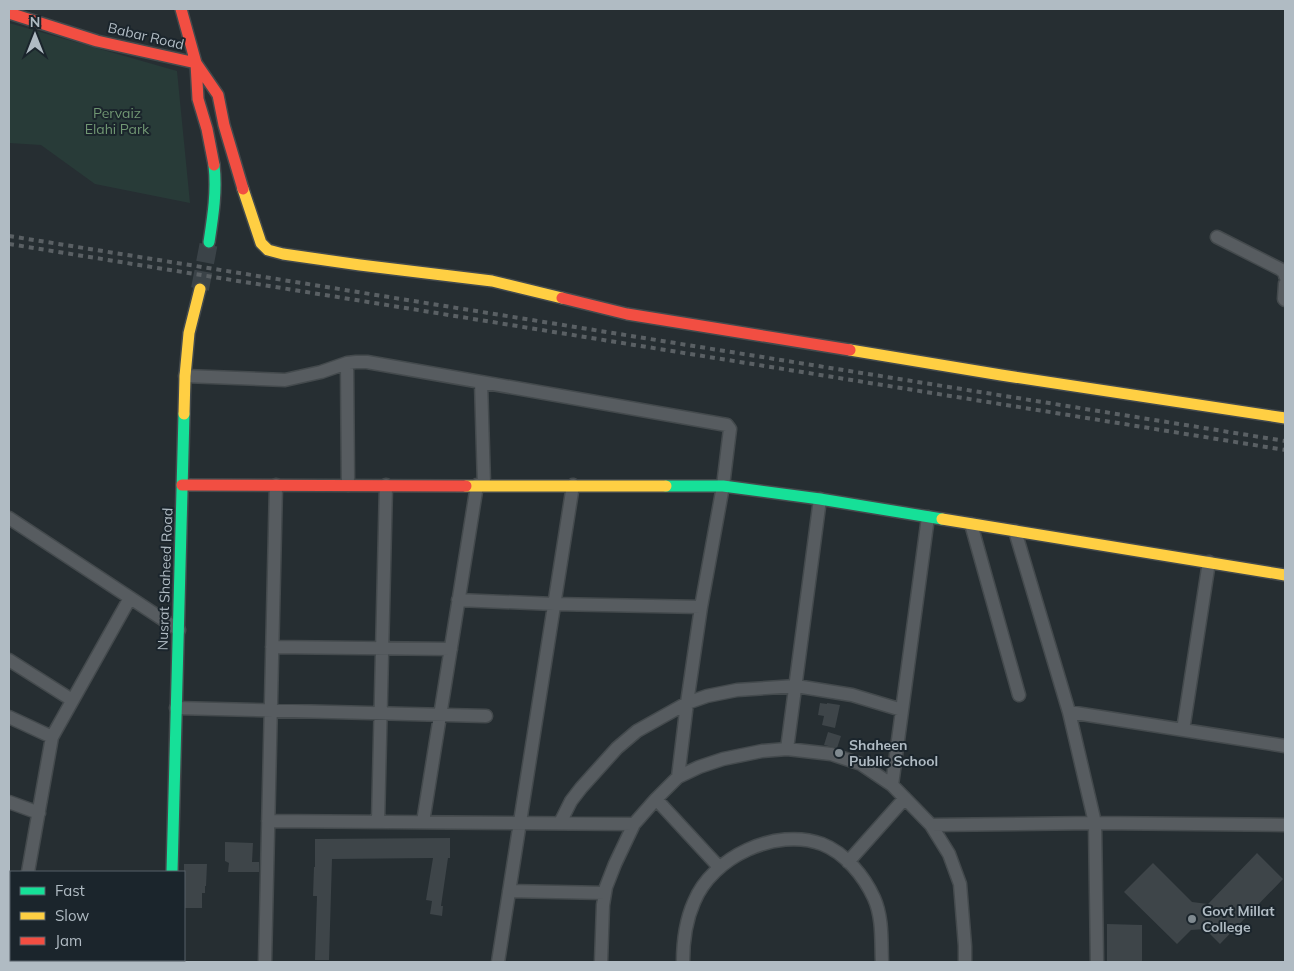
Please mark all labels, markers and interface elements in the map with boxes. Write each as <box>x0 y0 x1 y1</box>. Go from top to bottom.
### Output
north arrow <box>10 10 60 60</box>
text: N <box>30 13 40 31</box>
street label: Babar Road <box>106 18 186 54</box>
park label: Pervaiz Elahi Park <box>85 104 150 138</box>
street label: Nusrat Shaheed Road <box>154 507 176 651</box>
place label: Shaheen Public School <box>849 736 938 770</box>
marker: Shaheen Public School <box>833 747 845 759</box>
legend <box>10 871 185 961</box>
text: Fast <box>55 881 85 900</box>
place label: Govt Millat College <box>1202 902 1275 936</box>
text: Slow <box>55 906 89 925</box>
marker: Govt Millat College <box>1186 913 1198 925</box>
text: Jam <box>55 931 82 950</box>

